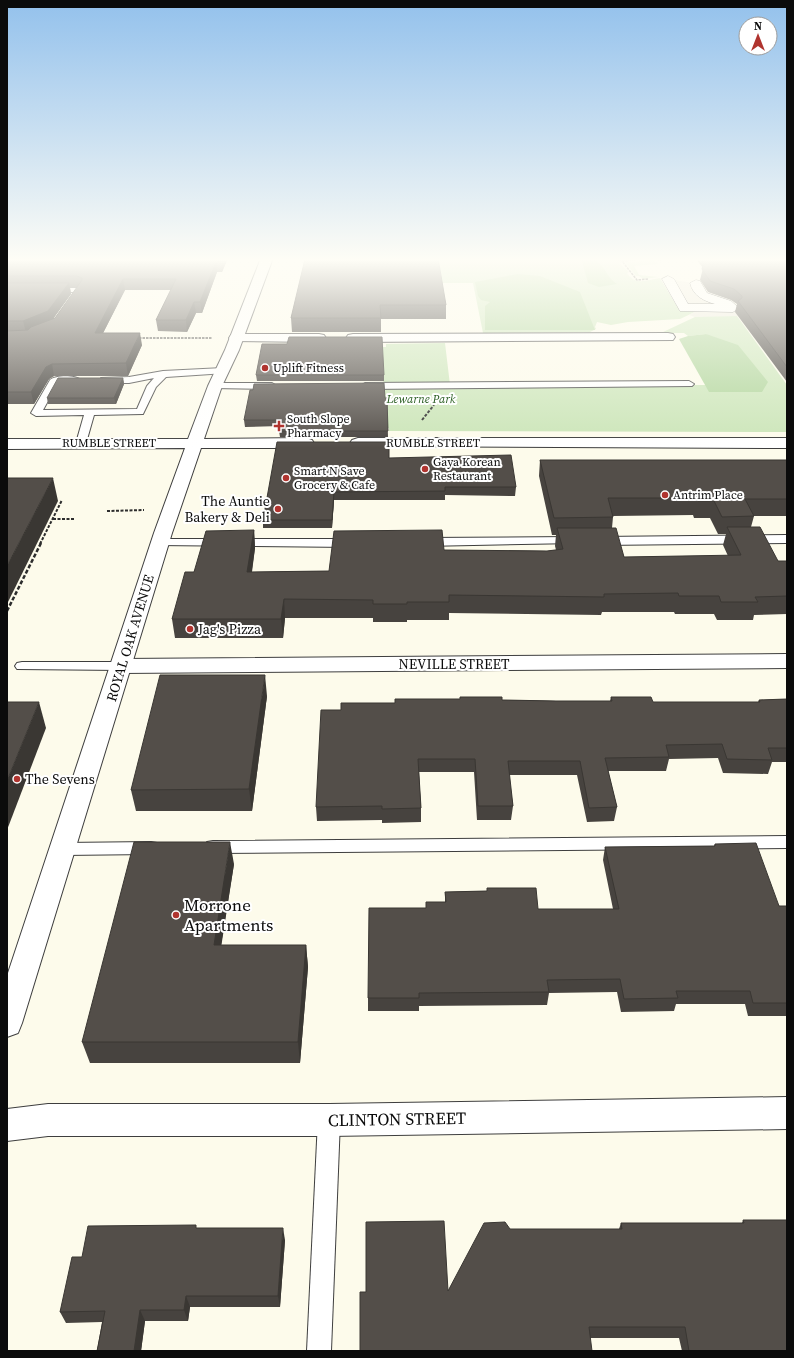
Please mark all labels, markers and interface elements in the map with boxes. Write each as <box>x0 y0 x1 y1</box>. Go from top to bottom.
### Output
north arrow <box>738 16 778 56</box>
text: N <box>754 19 762 34</box>
place label: Uplift Fitness <box>273 360 344 376</box>
marker: Uplift Fitness <box>260 363 270 373</box>
park label: Lewarne Park <box>386 391 456 407</box>
place label: South Slope Pharmacy <box>287 411 350 441</box>
marker: South Slope Pharmacy <box>274 421 284 431</box>
street label: RUMBLE STREET <box>62 435 157 451</box>
street label: RUMBLE STREET <box>386 435 481 451</box>
place label: Gaya Korean Restaurant <box>433 454 501 484</box>
place label: Smart N Save Grocery & Cafe <box>294 463 375 493</box>
marker: Gaya Korean Restaurant <box>420 464 430 474</box>
marker: Smart N Save Grocery & Cafe <box>281 473 291 483</box>
place label: Antrim Place <box>673 487 743 503</box>
marker: Antrim Place <box>660 490 670 500</box>
place label: The Auntie Bakery & Deli <box>184 491 270 527</box>
marker: The Auntie Bakery & Deli <box>273 504 283 514</box>
street label: ROYAL OAK AVENUE <box>101 572 159 704</box>
place label: Jag's Pizza <box>197 619 262 639</box>
marker: Jag's Pizza <box>185 624 195 634</box>
street label: NEVILLE STREET <box>399 654 510 674</box>
place label: The Sevens <box>25 769 95 789</box>
marker: The Sevens <box>12 774 22 784</box>
place label: Morrone Apartments <box>184 893 273 937</box>
marker: Morrone Apartments <box>171 910 181 920</box>
street label: CLINTON STREET <box>328 1106 466 1132</box>

